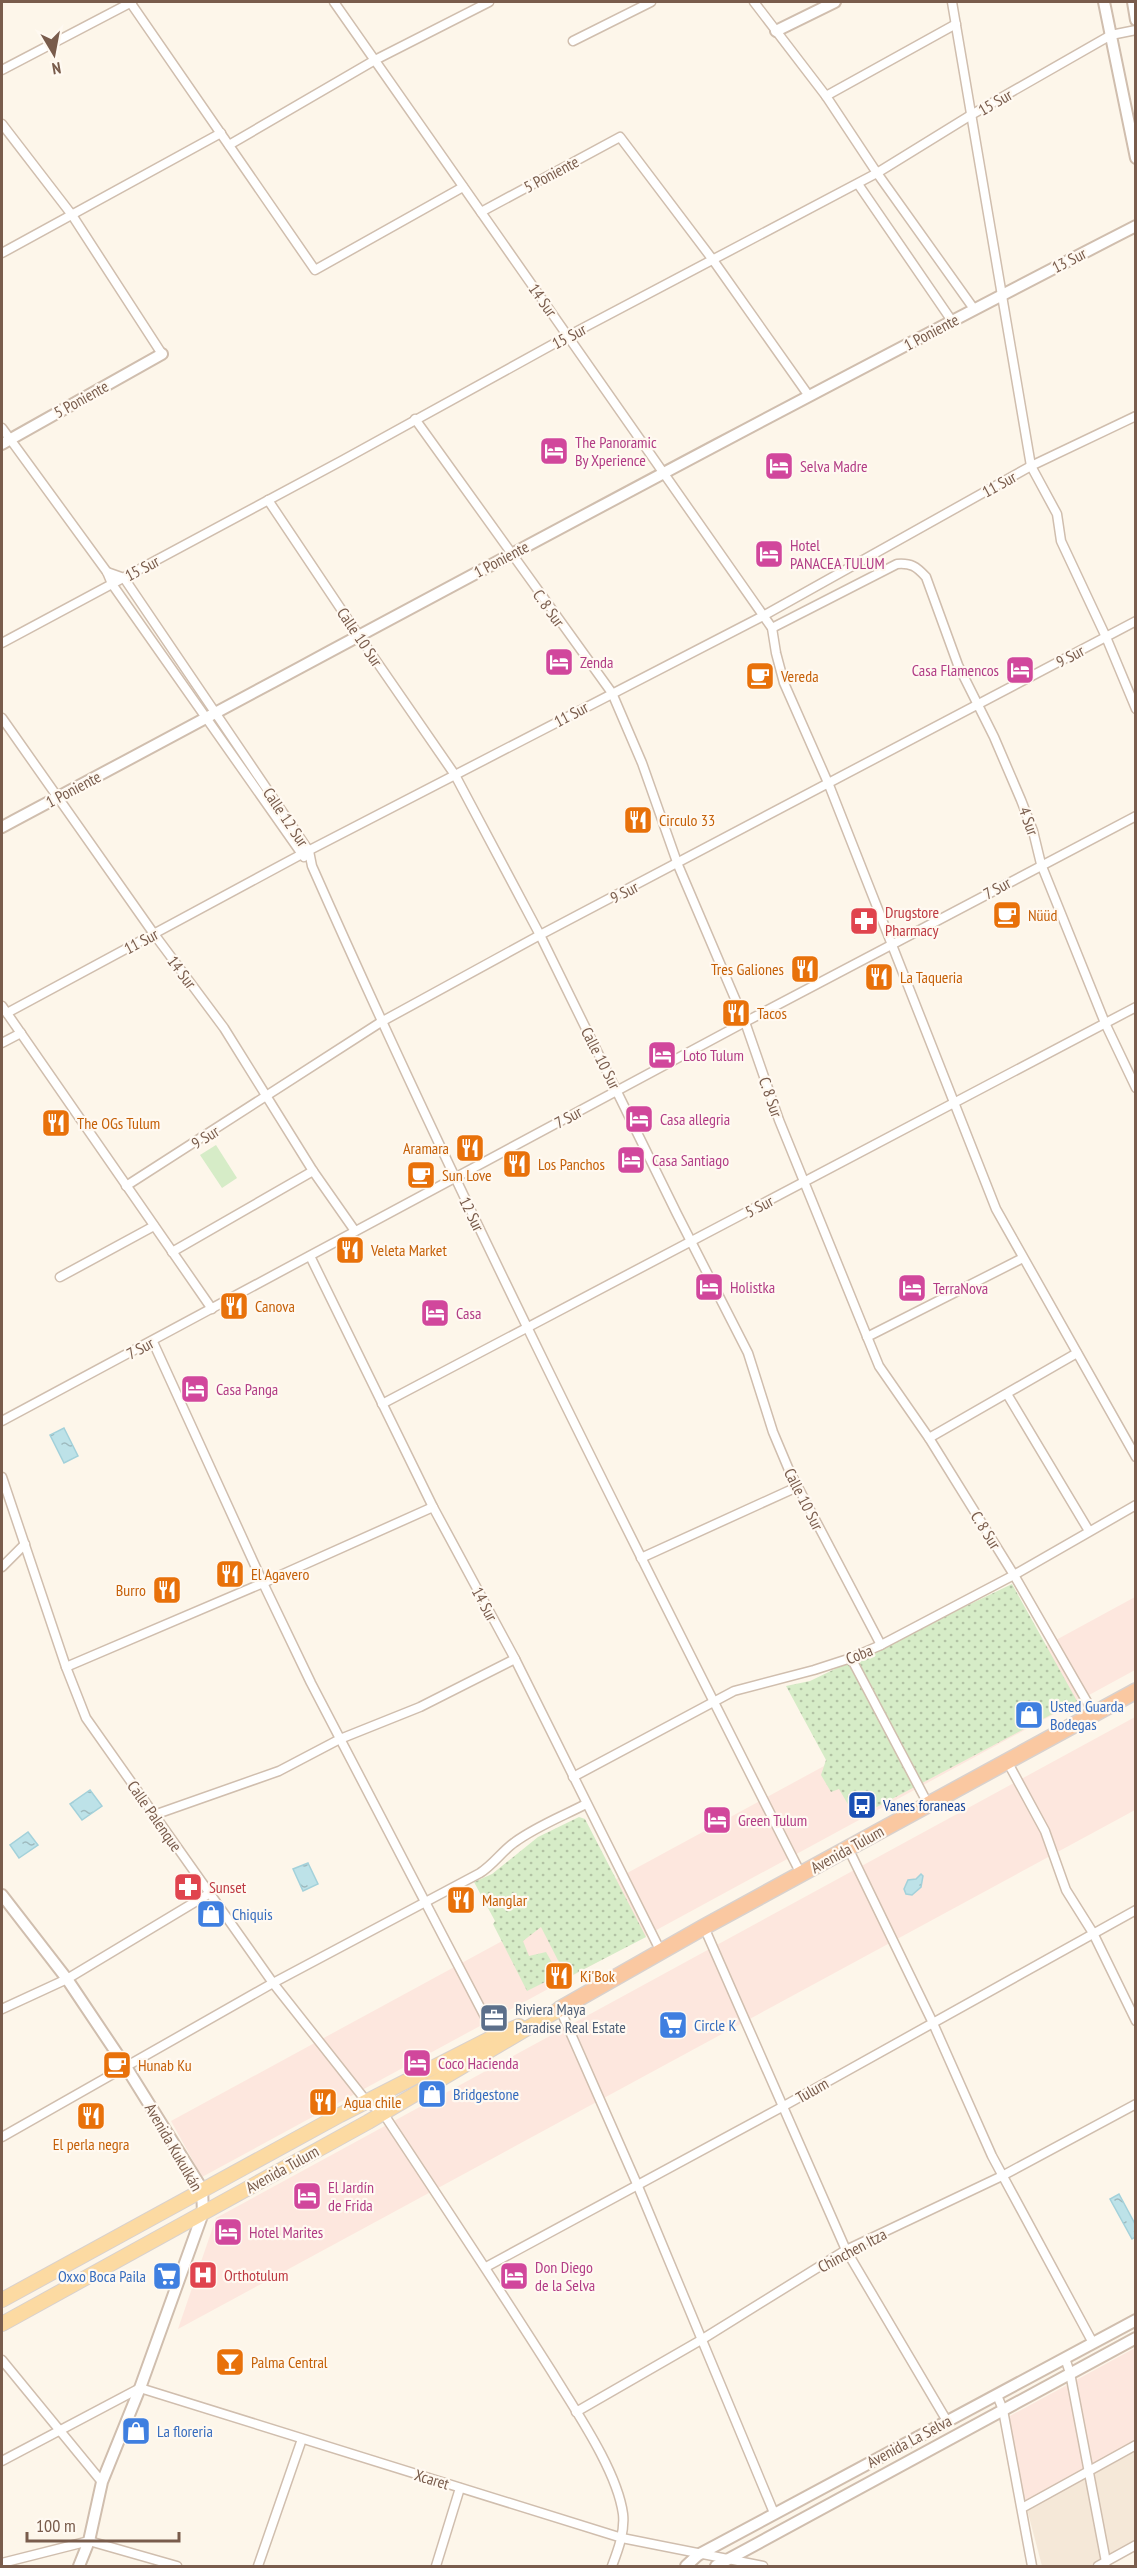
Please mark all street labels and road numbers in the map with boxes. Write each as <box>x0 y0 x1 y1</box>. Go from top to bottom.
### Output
street label: 15 Sur <box>974 84 1016 120</box>
street label: 5 Poniente <box>520 151 582 197</box>
street label: 13 Sur <box>1048 243 1090 277</box>
street label: 14 Sur <box>524 280 562 321</box>
street label: 1 Poniente <box>900 309 962 355</box>
street label: 15 Sur <box>548 318 590 353</box>
street label: 5 Poniente <box>50 376 112 422</box>
street label: 11 Sur <box>978 466 1020 501</box>
street label: 1 Poniente <box>470 536 532 582</box>
street label: 15 Sur <box>121 550 163 585</box>
street label: C. 8 Sur <box>529 585 570 631</box>
street label: Calle 10 Sur <box>333 604 387 671</box>
street label: 9 Sur <box>1053 640 1088 672</box>
street label: 11 Sur <box>550 696 592 731</box>
street label: 1 Poniente <box>42 766 104 812</box>
street label: Calle 12 Sur <box>259 784 313 851</box>
street label: 4 Sur <box>1015 804 1044 839</box>
street label: 7 Sur <box>980 872 1015 904</box>
street label: 9 Sur <box>607 876 642 907</box>
street label: 11 Sur <box>120 923 162 958</box>
street label: 14 Sur <box>163 952 201 993</box>
street label: Calle 10 Sur <box>577 1024 625 1093</box>
street label: C. 8 Sur <box>755 1074 787 1120</box>
street label: 7 Sur <box>551 1101 586 1132</box>
street label: 9 Sur <box>187 1121 223 1153</box>
street label: 5 Sur <box>742 1190 777 1221</box>
street label: 12 Sur <box>455 1193 489 1235</box>
street label: 7 Sur <box>123 1332 158 1363</box>
street label: Calle 10 Sur <box>780 1465 828 1534</box>
street label: C. 8 Sur <box>967 1507 1006 1553</box>
street label: 14 Sur <box>468 1583 503 1625</box>
street label: Coba <box>843 1640 875 1668</box>
street label: Calle Palenque <box>123 1777 187 1855</box>
street label: Avenida Tulum <box>807 1821 887 1877</box>
street label: Tulum <box>792 2073 832 2107</box>
street label: Avenida Kukulkán <box>141 2100 207 2194</box>
street label: Avenida Tulum <box>242 2141 322 2197</box>
street label: Chinchen Itza <box>814 2224 890 2276</box>
street label: Avenida La Selva <box>863 2410 955 2472</box>
street label: Xcaret <box>412 2464 452 2494</box>

